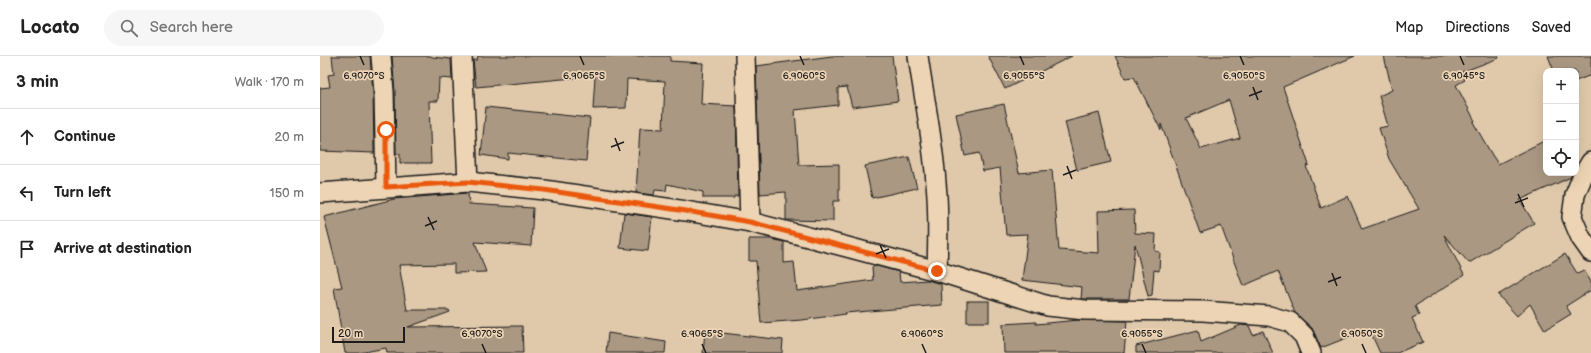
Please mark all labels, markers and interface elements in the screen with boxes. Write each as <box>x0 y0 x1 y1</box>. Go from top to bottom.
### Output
search box <box>104 10 384 46</box>
text: Locato <box>20 16 80 39</box>
icon: search <box>118 17 140 39</box>
text: Search here <box>150 18 233 37</box>
text: Map <box>1395 19 1423 36</box>
text: Directions <box>1445 19 1510 36</box>
text: Saved <box>1532 19 1571 36</box>
map controls <box>1543 68 1579 176</box>
button: + <box>1543 68 1579 104</box>
text: 6.9070°S <box>343 70 385 82</box>
text: 6.9065°S <box>563 70 605 82</box>
text: 6.9060°S <box>783 70 825 82</box>
text: 6.9055°S <box>1003 70 1045 82</box>
text: 6.9050°S <box>1223 70 1265 82</box>
text: 6.9045°S <box>1443 70 1485 82</box>
text: 3 min <box>16 72 59 92</box>
text: Walk · 170 m <box>234 74 304 90</box>
button: − <box>1543 104 1579 140</box>
route start <box>377 121 395 139</box>
icon: ahead <box>16 126 38 148</box>
text: Continue <box>54 127 116 146</box>
text: 20 m <box>274 129 304 145</box>
button: locate <box>1543 140 1579 176</box>
icon: left <box>16 182 38 204</box>
text: Turn left <box>54 183 111 202</box>
text: 150 m <box>270 185 304 201</box>
icon: arrive <box>16 238 38 260</box>
text: Arrive at destination <box>54 239 192 258</box>
route end <box>928 262 946 280</box>
scale bar <box>332 325 405 344</box>
text: 20 m <box>338 327 363 340</box>
text: 6.9070°S <box>461 328 503 340</box>
text: 6.9065°S <box>681 328 723 340</box>
text: 6.9060°S <box>901 328 943 340</box>
text: 6.9055°S <box>1121 328 1163 340</box>
text: 6.9050°S <box>1341 328 1383 340</box>

